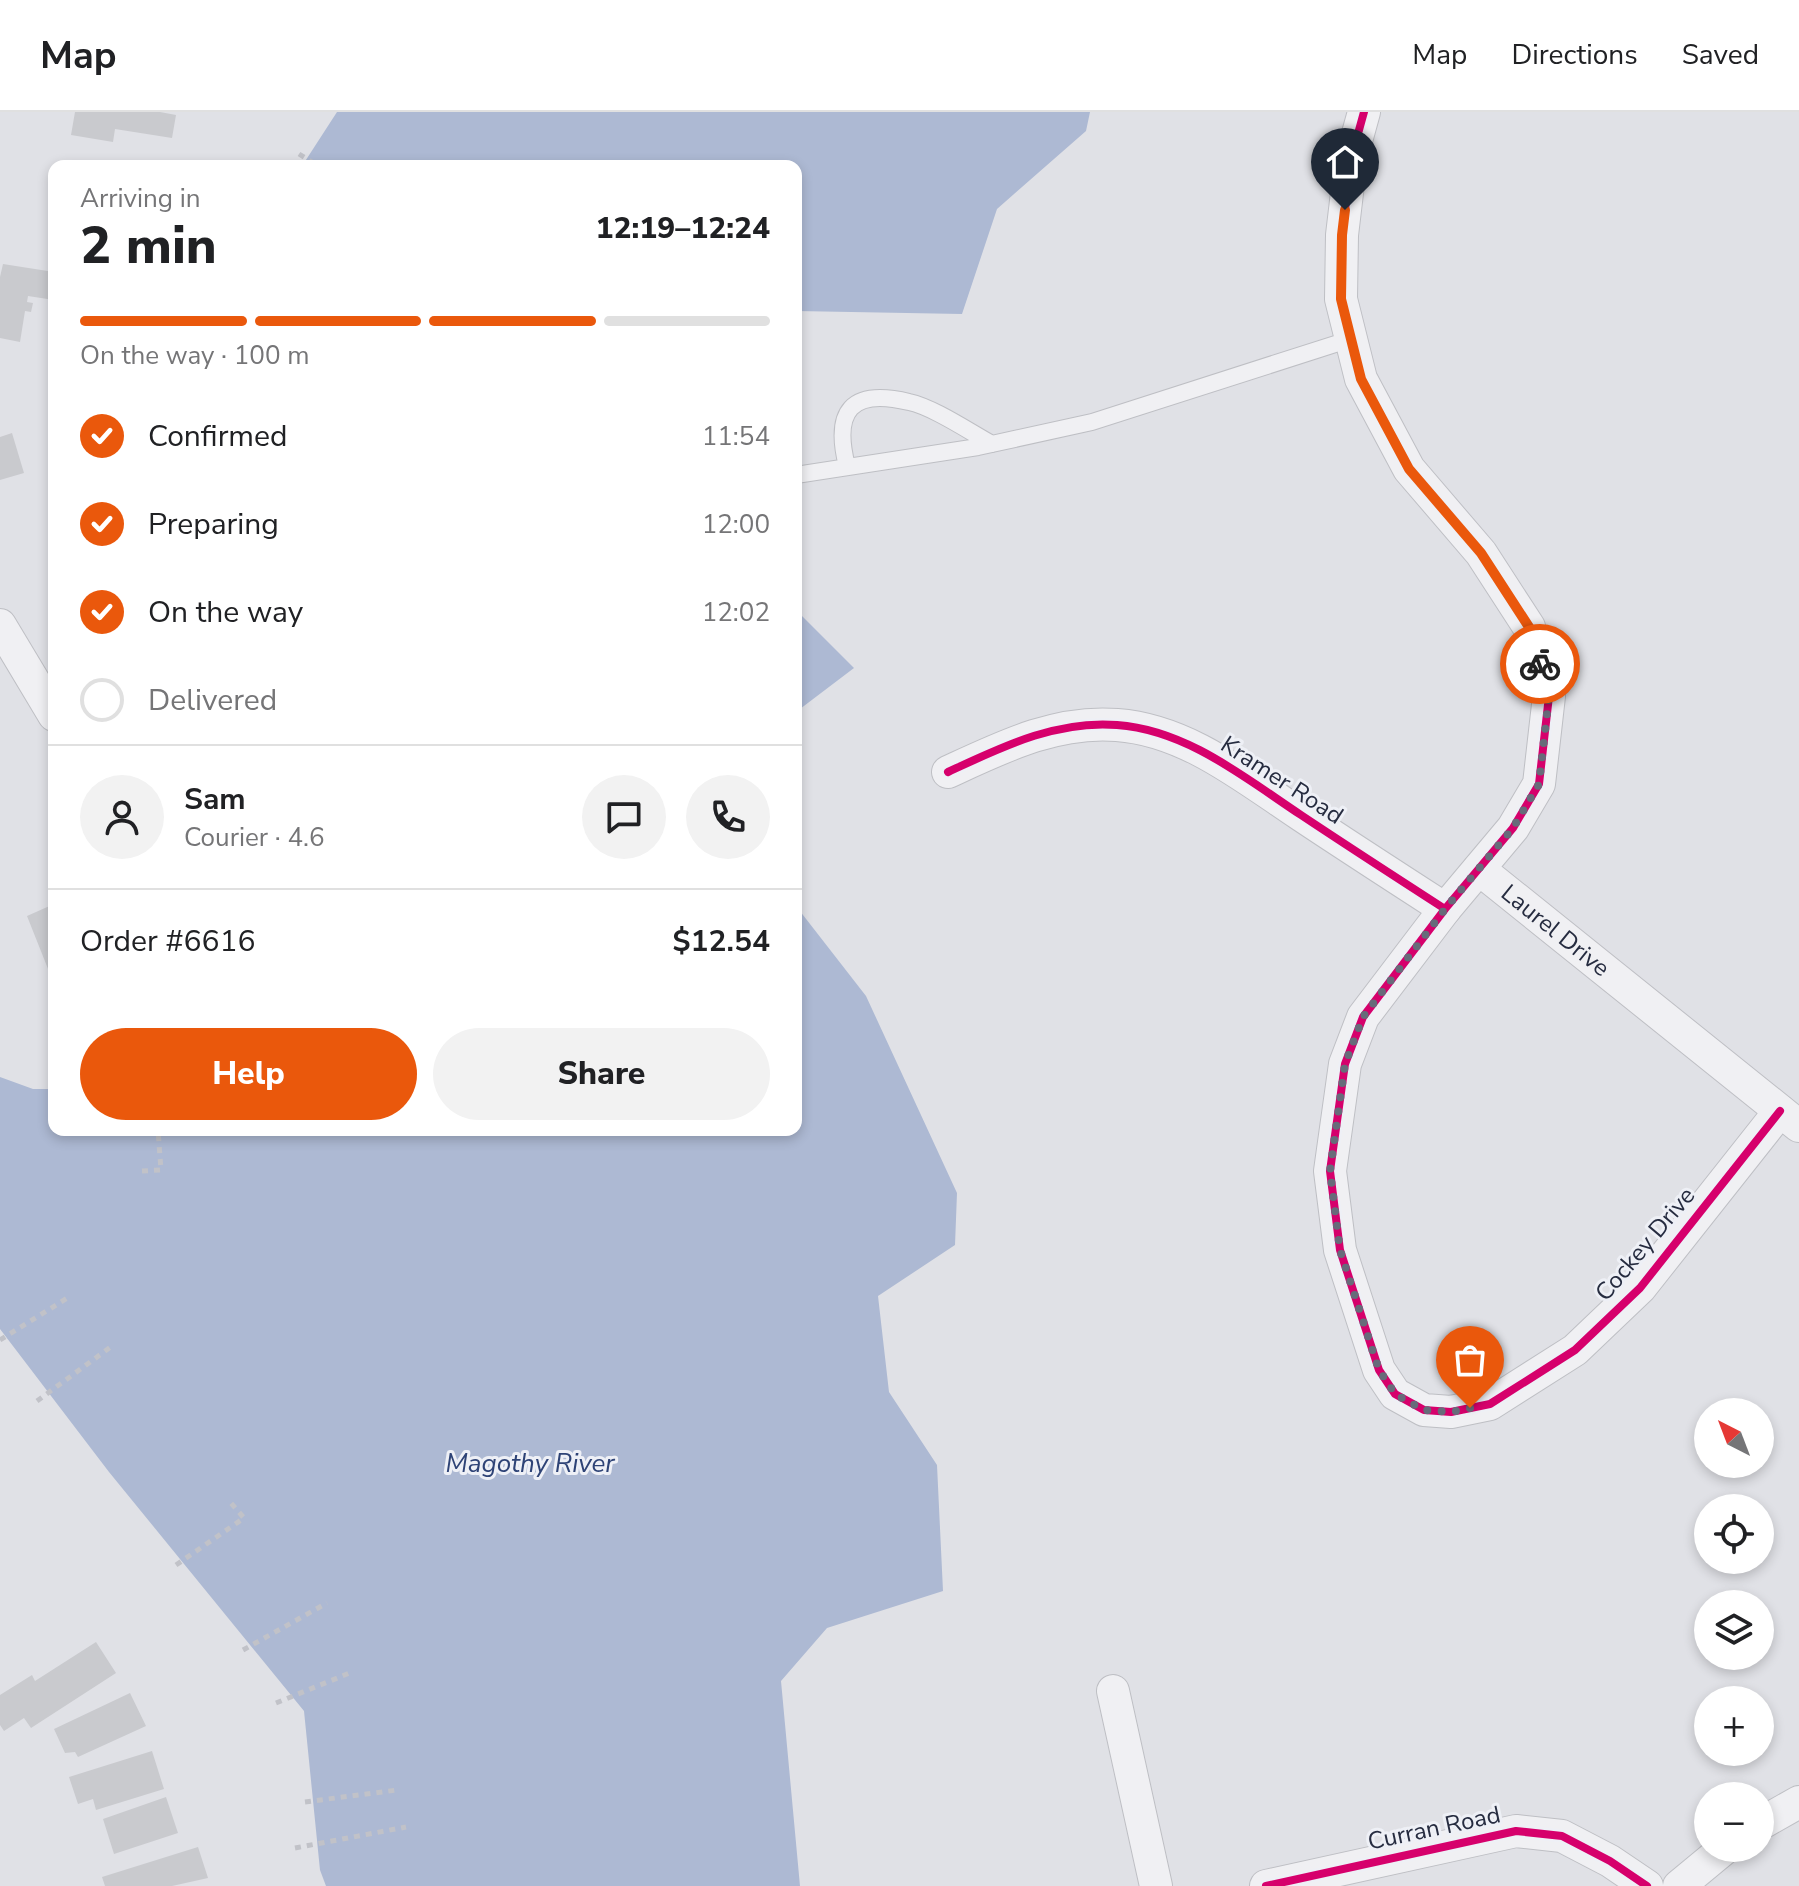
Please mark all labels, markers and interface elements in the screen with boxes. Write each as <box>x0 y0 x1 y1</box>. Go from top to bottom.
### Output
text: Map <box>40 30 117 81</box>
text: Map <box>1412 36 1467 74</box>
text: Directions <box>1511 36 1638 74</box>
text: Saved <box>1682 36 1759 74</box>
pin <box>1311 128 1379 210</box>
icon: home <box>1323 140 1367 184</box>
text: Arriving in <box>80 181 201 216</box>
text: 12:19–12:24 <box>595 208 770 249</box>
text: 2 min <box>80 210 217 281</box>
text: On the way · 100 m <box>80 338 309 373</box>
icon: check <box>80 414 124 458</box>
text: Confirmed <box>148 416 288 457</box>
text: 11:54 <box>702 419 770 454</box>
icon: check <box>80 502 124 546</box>
text: Preparing <box>148 504 279 545</box>
text: 12:00 <box>702 507 770 542</box>
icon: check <box>80 590 124 634</box>
text: On the way <box>148 592 303 633</box>
text: 12:02 <box>702 595 770 630</box>
courier <box>1500 624 1580 704</box>
icon: bike <box>1518 642 1562 686</box>
text: Delivered <box>148 680 277 721</box>
street label: Kramer Road <box>1215 728 1349 832</box>
button: person <box>80 775 164 859</box>
button: chat <box>582 775 666 859</box>
button: phone <box>686 775 770 859</box>
text: Sam <box>184 779 246 820</box>
text: Courier · 4.6 <box>184 820 325 855</box>
street label: Laurel Drive <box>1494 877 1616 984</box>
text: Order #6616 <box>80 921 255 962</box>
text: $12.54 <box>673 921 770 962</box>
button: Help <box>80 1028 417 1120</box>
button: Share <box>433 1028 770 1120</box>
street label: Cockey Drive <box>1588 1180 1702 1308</box>
pin <box>1436 1326 1504 1408</box>
icon: bag <box>1448 1338 1492 1382</box>
north arrow <box>1694 1398 1774 1478</box>
map controls <box>1694 1398 1774 1862</box>
water label: Magothy River <box>445 1446 615 1481</box>
button: locate <box>1694 1494 1774 1574</box>
button: layers <box>1694 1590 1774 1670</box>
button: + <box>1694 1686 1774 1766</box>
button: − <box>1694 1782 1774 1862</box>
street label: Curran Road <box>1365 1798 1503 1858</box>

